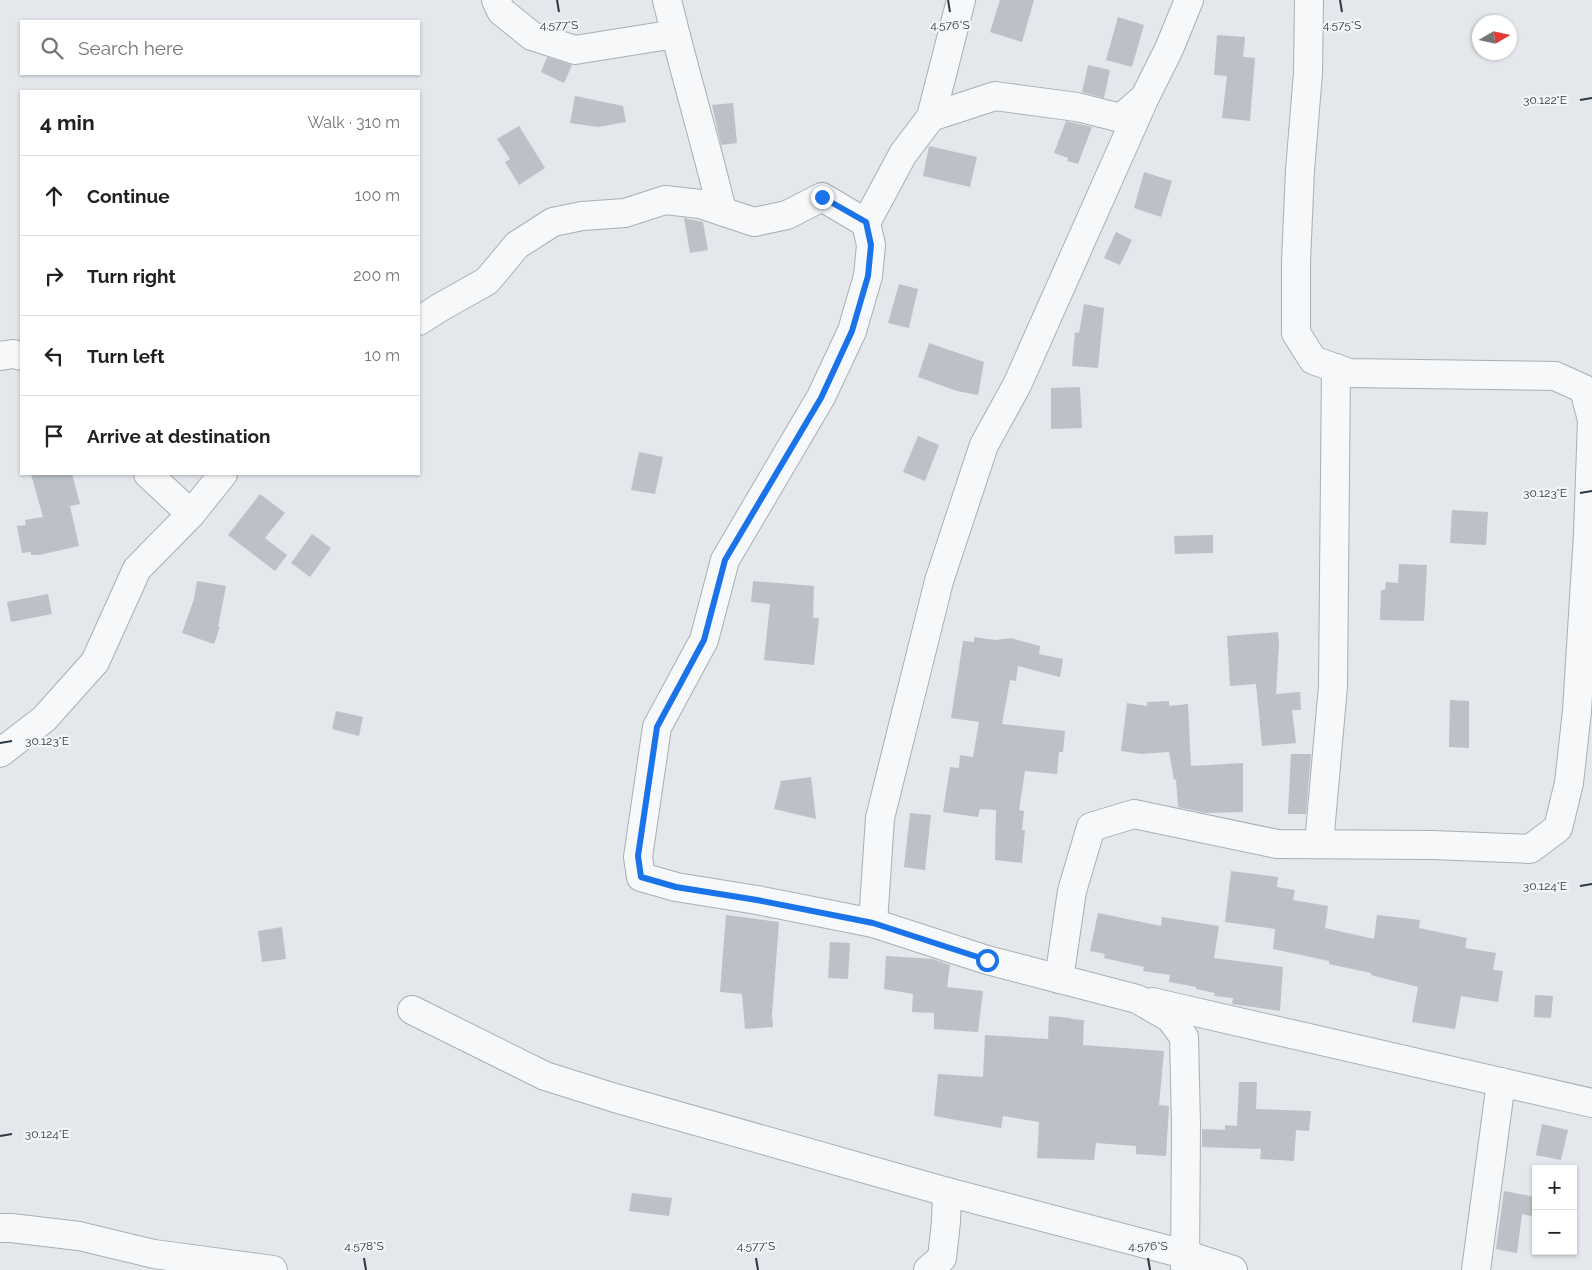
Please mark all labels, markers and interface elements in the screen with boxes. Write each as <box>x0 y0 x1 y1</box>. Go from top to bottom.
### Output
north arrow <box>1472 15 1517 60</box>
text: 4.577°S <box>540 18 578 32</box>
text: 4.576°S <box>930 18 970 32</box>
text: 4.575°S <box>1323 18 1361 32</box>
search box <box>20 20 420 75</box>
icon: search <box>38 34 66 62</box>
text: Search here <box>78 37 184 59</box>
text: 30.122°E <box>1523 93 1567 107</box>
text: 4 min <box>40 110 95 135</box>
text: Walk · 310 m <box>307 113 400 132</box>
icon: ahead <box>40 182 68 210</box>
text: Continue <box>87 185 170 207</box>
text: 100 m <box>355 186 400 205</box>
route end <box>811 186 834 209</box>
icon: right <box>40 262 68 290</box>
text: Turn right <box>87 265 176 287</box>
text: 200 m <box>353 266 400 285</box>
icon: left <box>40 342 68 370</box>
text: Turn left <box>87 345 164 367</box>
text: 10 m <box>365 346 400 365</box>
icon: arrive <box>40 422 68 450</box>
text: Arrive at destination <box>87 425 271 447</box>
text: 30.123°E <box>1523 486 1567 500</box>
text: 30.123°E <box>25 734 69 748</box>
text: 30.124°E <box>1523 879 1567 893</box>
route start <box>976 949 999 972</box>
text: 30.124°E <box>25 1127 69 1141</box>
map controls <box>1532 1165 1577 1255</box>
button: + <box>1532 1165 1577 1210</box>
button: − <box>1532 1210 1577 1255</box>
text: 4.578°S <box>344 1239 384 1253</box>
text: 4.577°S <box>737 1239 775 1253</box>
text: 4.576°S <box>1128 1239 1168 1253</box>

